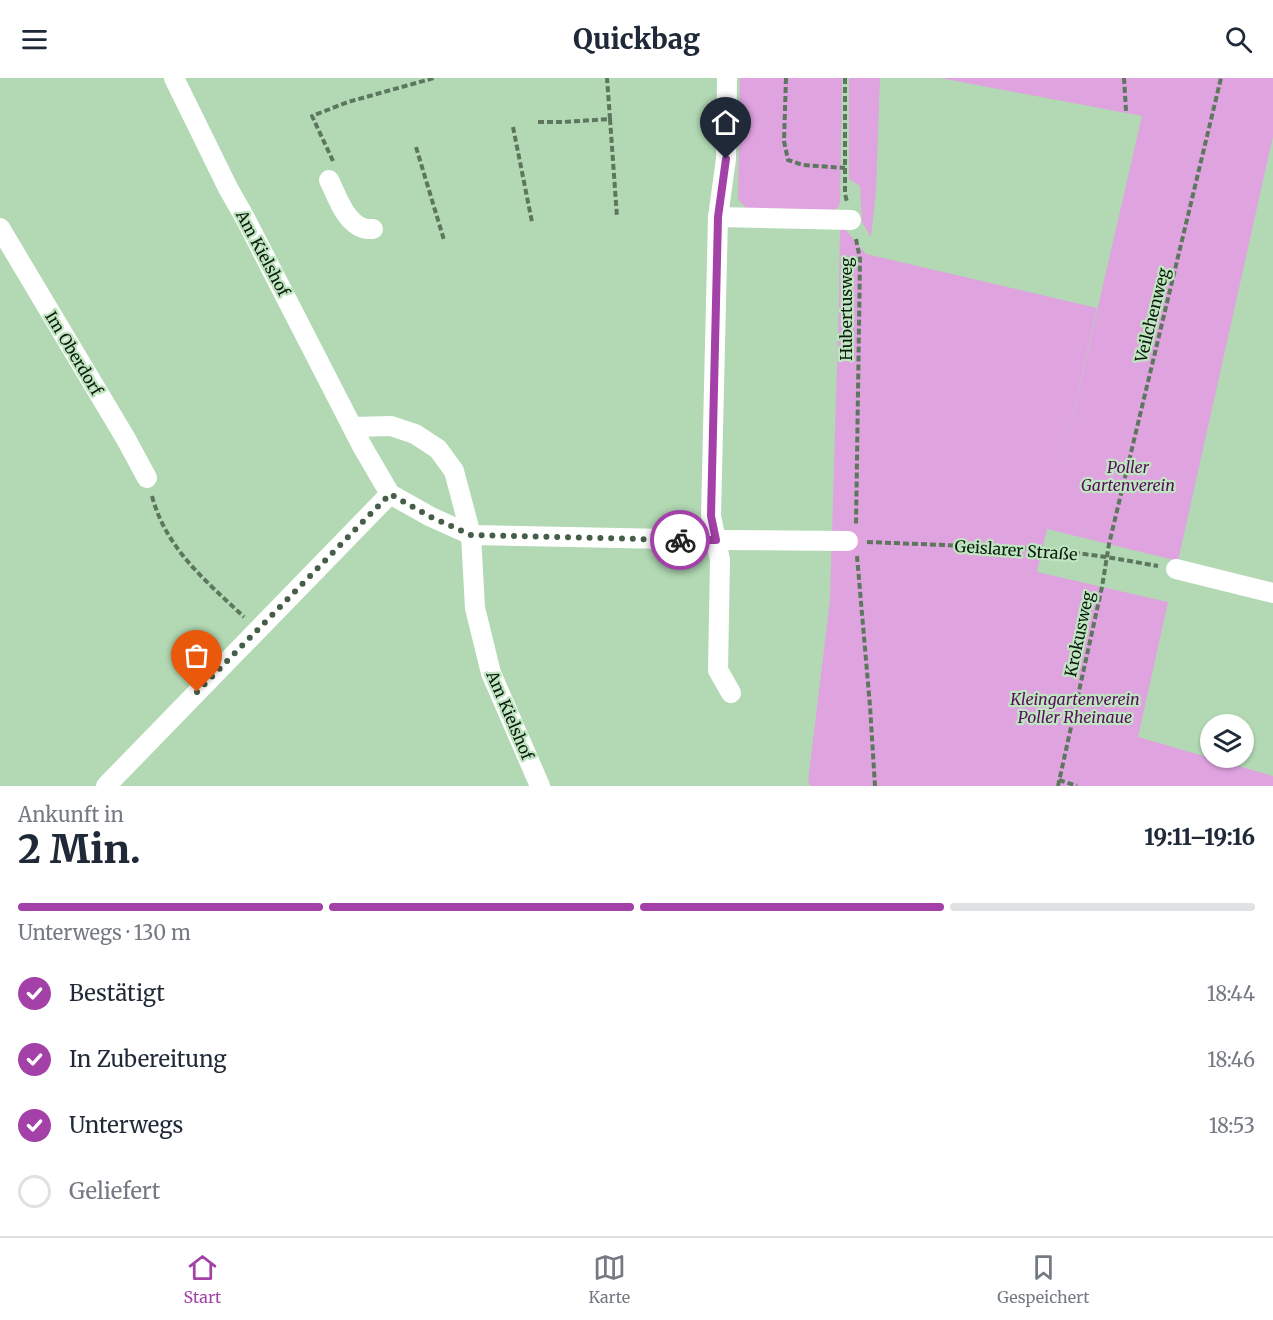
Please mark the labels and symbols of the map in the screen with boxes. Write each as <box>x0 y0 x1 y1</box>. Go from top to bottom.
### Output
pin <box>700 97 751 159</box>
street label: Am Kielshof <box>232 206 294 300</box>
street label: Hubertusweg <box>836 257 856 361</box>
street label: Veilchenweg <box>1130 265 1173 365</box>
street label: Im Oberdorf <box>41 307 107 399</box>
park label: Poller Gartenverein <box>1081 457 1175 495</box>
courier <box>650 510 710 570</box>
street label: Geislarer Straße <box>954 536 1078 564</box>
street label: Krokusweg <box>1060 589 1098 679</box>
pin <box>171 630 222 692</box>
street label: Am Kielshof <box>482 667 538 763</box>
park label: Kleingartenverein Poller Rheinaue <box>1009 689 1140 727</box>

